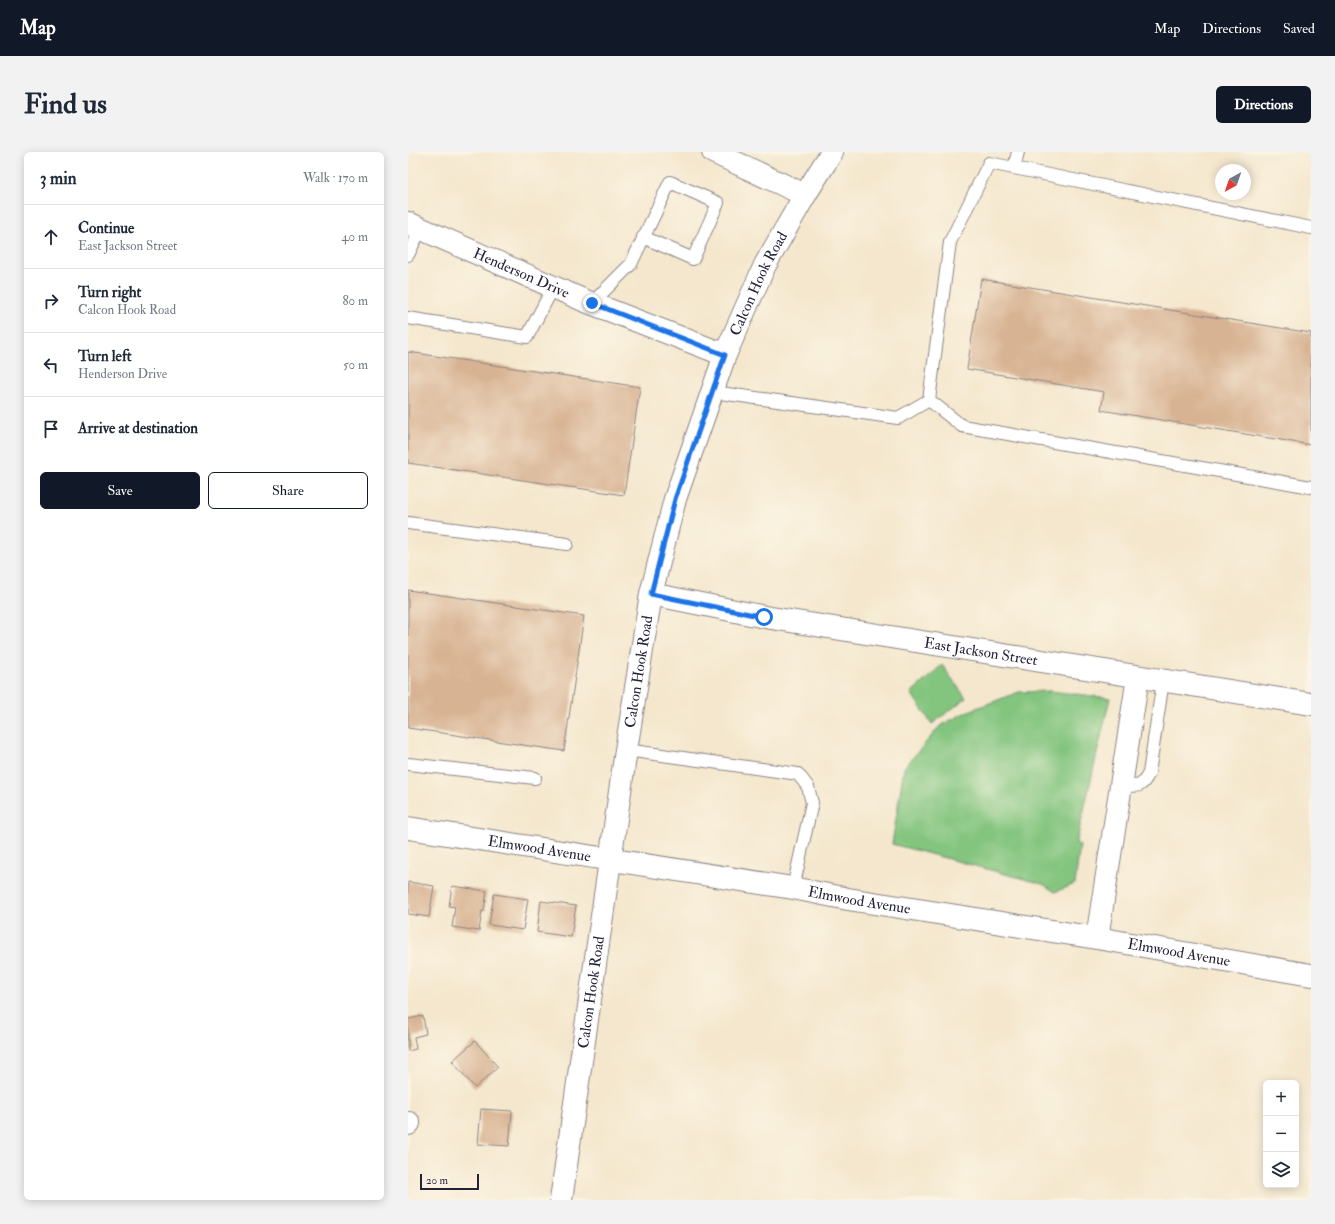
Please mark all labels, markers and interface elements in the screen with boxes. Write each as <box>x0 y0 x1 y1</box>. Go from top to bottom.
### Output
text: Map <box>20 16 56 40</box>
text: Map <box>1154 20 1180 37</box>
text: Directions <box>1202 20 1261 37</box>
text: Saved <box>1283 20 1315 37</box>
button: Directions <box>1216 86 1311 123</box>
text: Find us <box>24 87 107 122</box>
north arrow <box>1215 164 1251 200</box>
text: 3 min <box>40 168 77 189</box>
text: Walk · 170 m <box>303 170 368 186</box>
text: Continue <box>78 219 134 238</box>
icon: ahead <box>40 226 62 248</box>
street label: Calcon Hook Road <box>726 228 792 339</box>
text: 40 m <box>342 229 368 245</box>
text: East Jackson Street <box>78 238 177 254</box>
street label: Henderson Drive <box>470 244 572 303</box>
text: Turn right <box>78 283 141 302</box>
icon: right <box>40 290 62 312</box>
text: 80 m <box>342 293 368 309</box>
route end <box>583 294 601 312</box>
text: Calcon Hook Road <box>78 302 176 318</box>
text: Turn left <box>78 347 132 366</box>
icon: left <box>40 354 62 376</box>
text: 50 m <box>343 357 368 373</box>
text: Henderson Drive <box>78 366 167 382</box>
icon: arrive <box>40 418 62 440</box>
text: Arrive at destination <box>78 419 198 438</box>
button: Save <box>40 472 200 509</box>
button: Share <box>208 472 368 509</box>
route start <box>755 608 773 626</box>
street label: Calcon Hook Road <box>621 614 657 729</box>
street label: East Jackson Street <box>923 634 1039 670</box>
street label: Elmwood Avenue <box>487 832 592 866</box>
street label: Elmwood Avenue <box>806 882 912 919</box>
street label: Calcon Hook Road <box>574 934 609 1050</box>
street label: Elmwood Avenue <box>1126 934 1232 971</box>
map controls <box>1263 1080 1299 1188</box>
button: + <box>1263 1080 1299 1116</box>
button: − <box>1263 1116 1299 1152</box>
button: layers <box>1263 1152 1299 1188</box>
scale bar <box>420 1172 479 1191</box>
text: 20 m <box>426 1174 448 1187</box>

